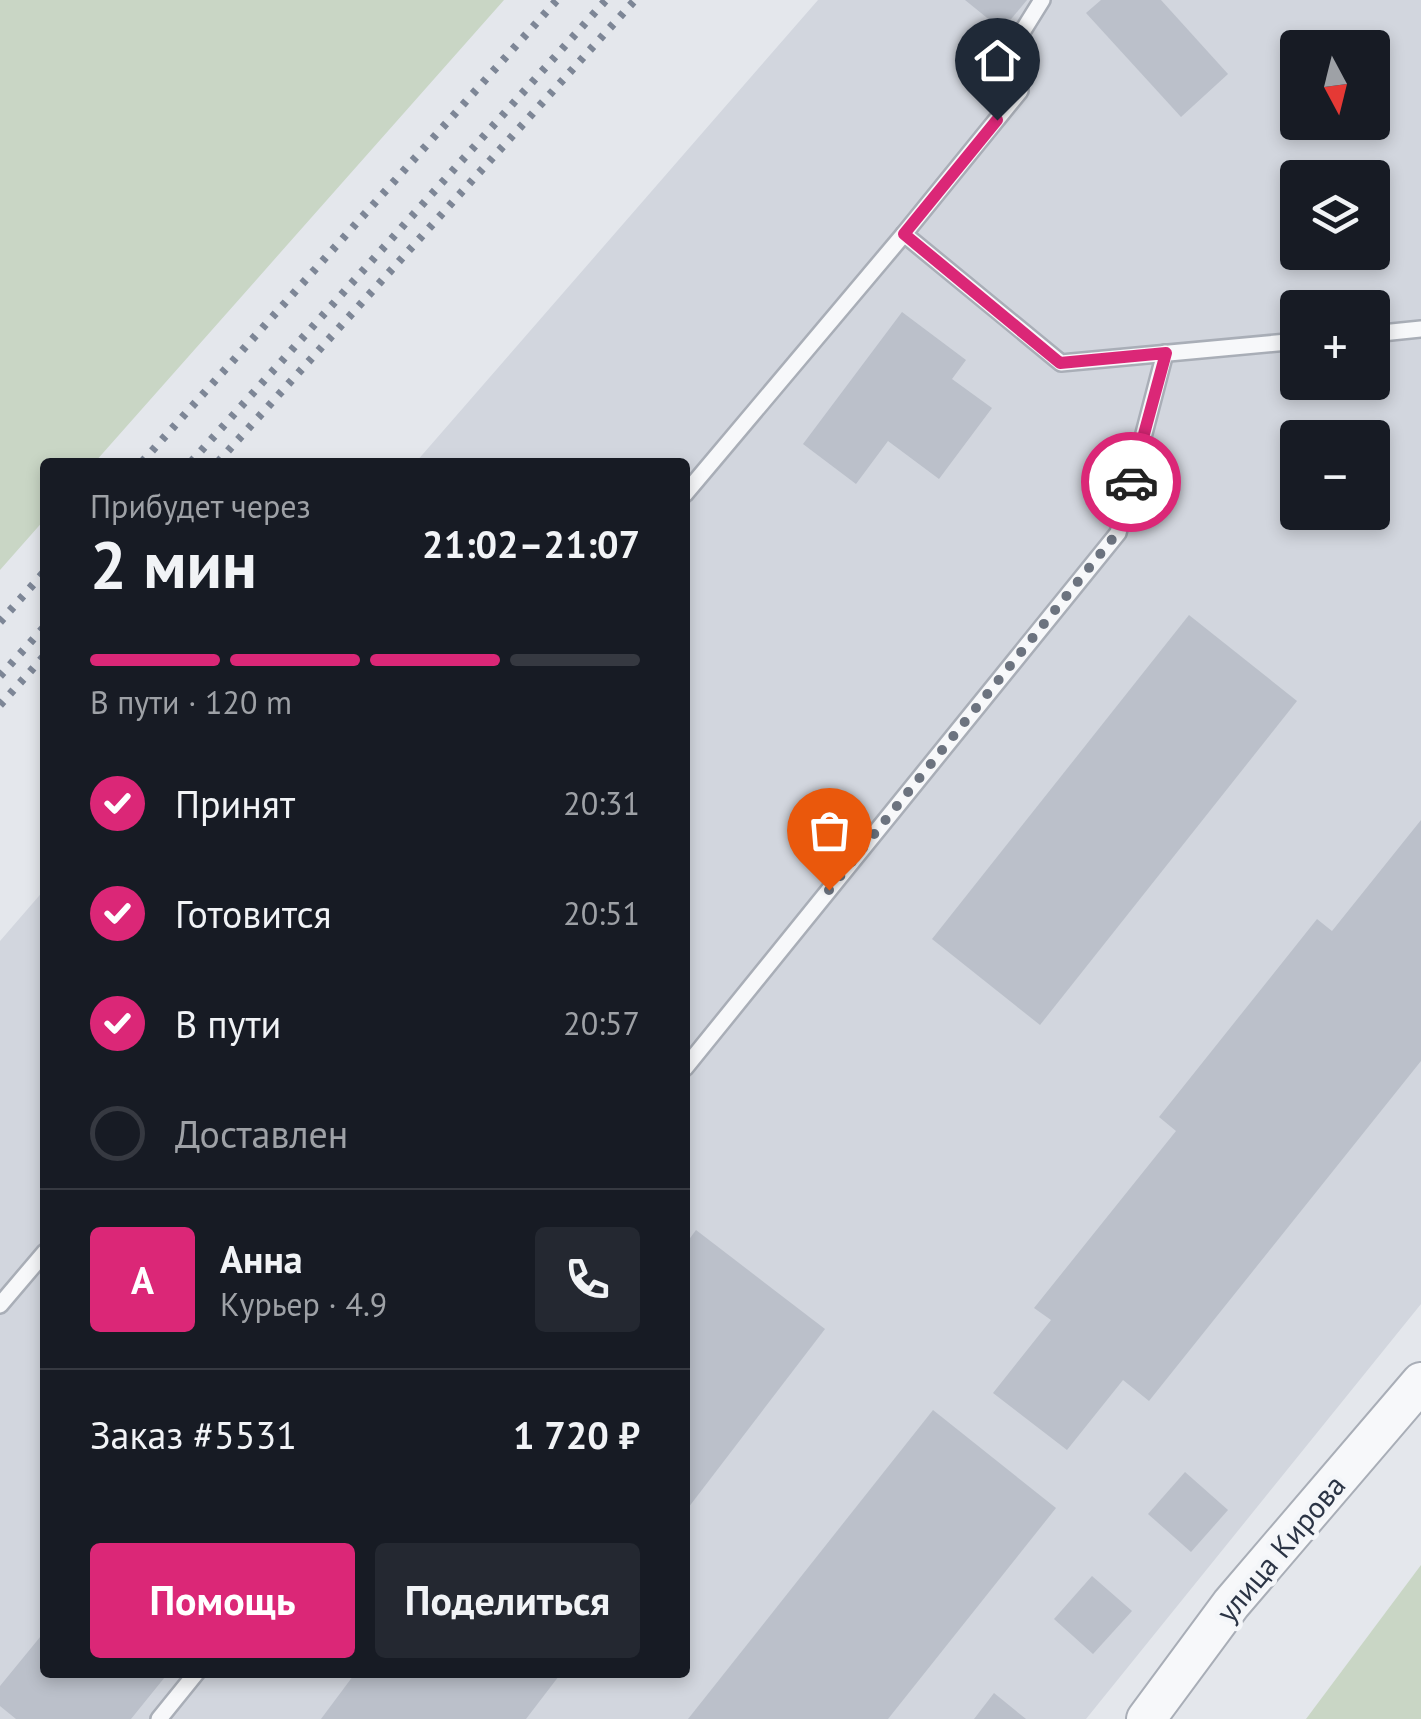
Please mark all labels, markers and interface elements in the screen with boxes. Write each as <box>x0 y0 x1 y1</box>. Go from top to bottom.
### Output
pin <box>955 18 1040 121</box>
north arrow <box>1280 30 1390 140</box>
map controls <box>1280 30 1390 530</box>
icon: home <box>970 33 1025 88</box>
button: layers <box>1280 160 1390 270</box>
button: + <box>1280 290 1390 400</box>
button: − <box>1280 420 1390 530</box>
courier <box>1081 432 1181 532</box>
icon: car <box>1104 455 1159 510</box>
text: Прибудет через <box>90 485 311 527</box>
text: 21:02–21:07 <box>422 519 640 568</box>
text: 2 мин <box>90 522 257 606</box>
text: В пути · 120 m <box>90 681 292 723</box>
icon: check <box>90 776 145 831</box>
text: Принят <box>175 779 295 828</box>
text: 20:31 <box>563 782 640 824</box>
pin <box>787 788 872 891</box>
icon: bag <box>802 803 857 858</box>
icon: check <box>90 886 145 941</box>
text: Готовится <box>175 889 332 938</box>
text: 20:51 <box>563 892 640 934</box>
icon: check <box>90 996 145 1051</box>
text: В пути <box>175 999 281 1048</box>
text: 20:57 <box>563 1002 640 1044</box>
text: Доставлен <box>175 1109 348 1158</box>
button: phone <box>535 1227 640 1332</box>
text: Анна <box>220 1234 303 1283</box>
text: А <box>131 1255 154 1304</box>
text: Курьер · 4.9 <box>220 1283 387 1325</box>
text: Заказ #5531 <box>90 1410 297 1459</box>
text: 1 720 ₽ <box>513 1410 640 1459</box>
street label: улица Кирова <box>1207 1466 1353 1630</box>
button: Помощь <box>90 1543 355 1658</box>
button: Поделиться <box>375 1543 640 1658</box>

